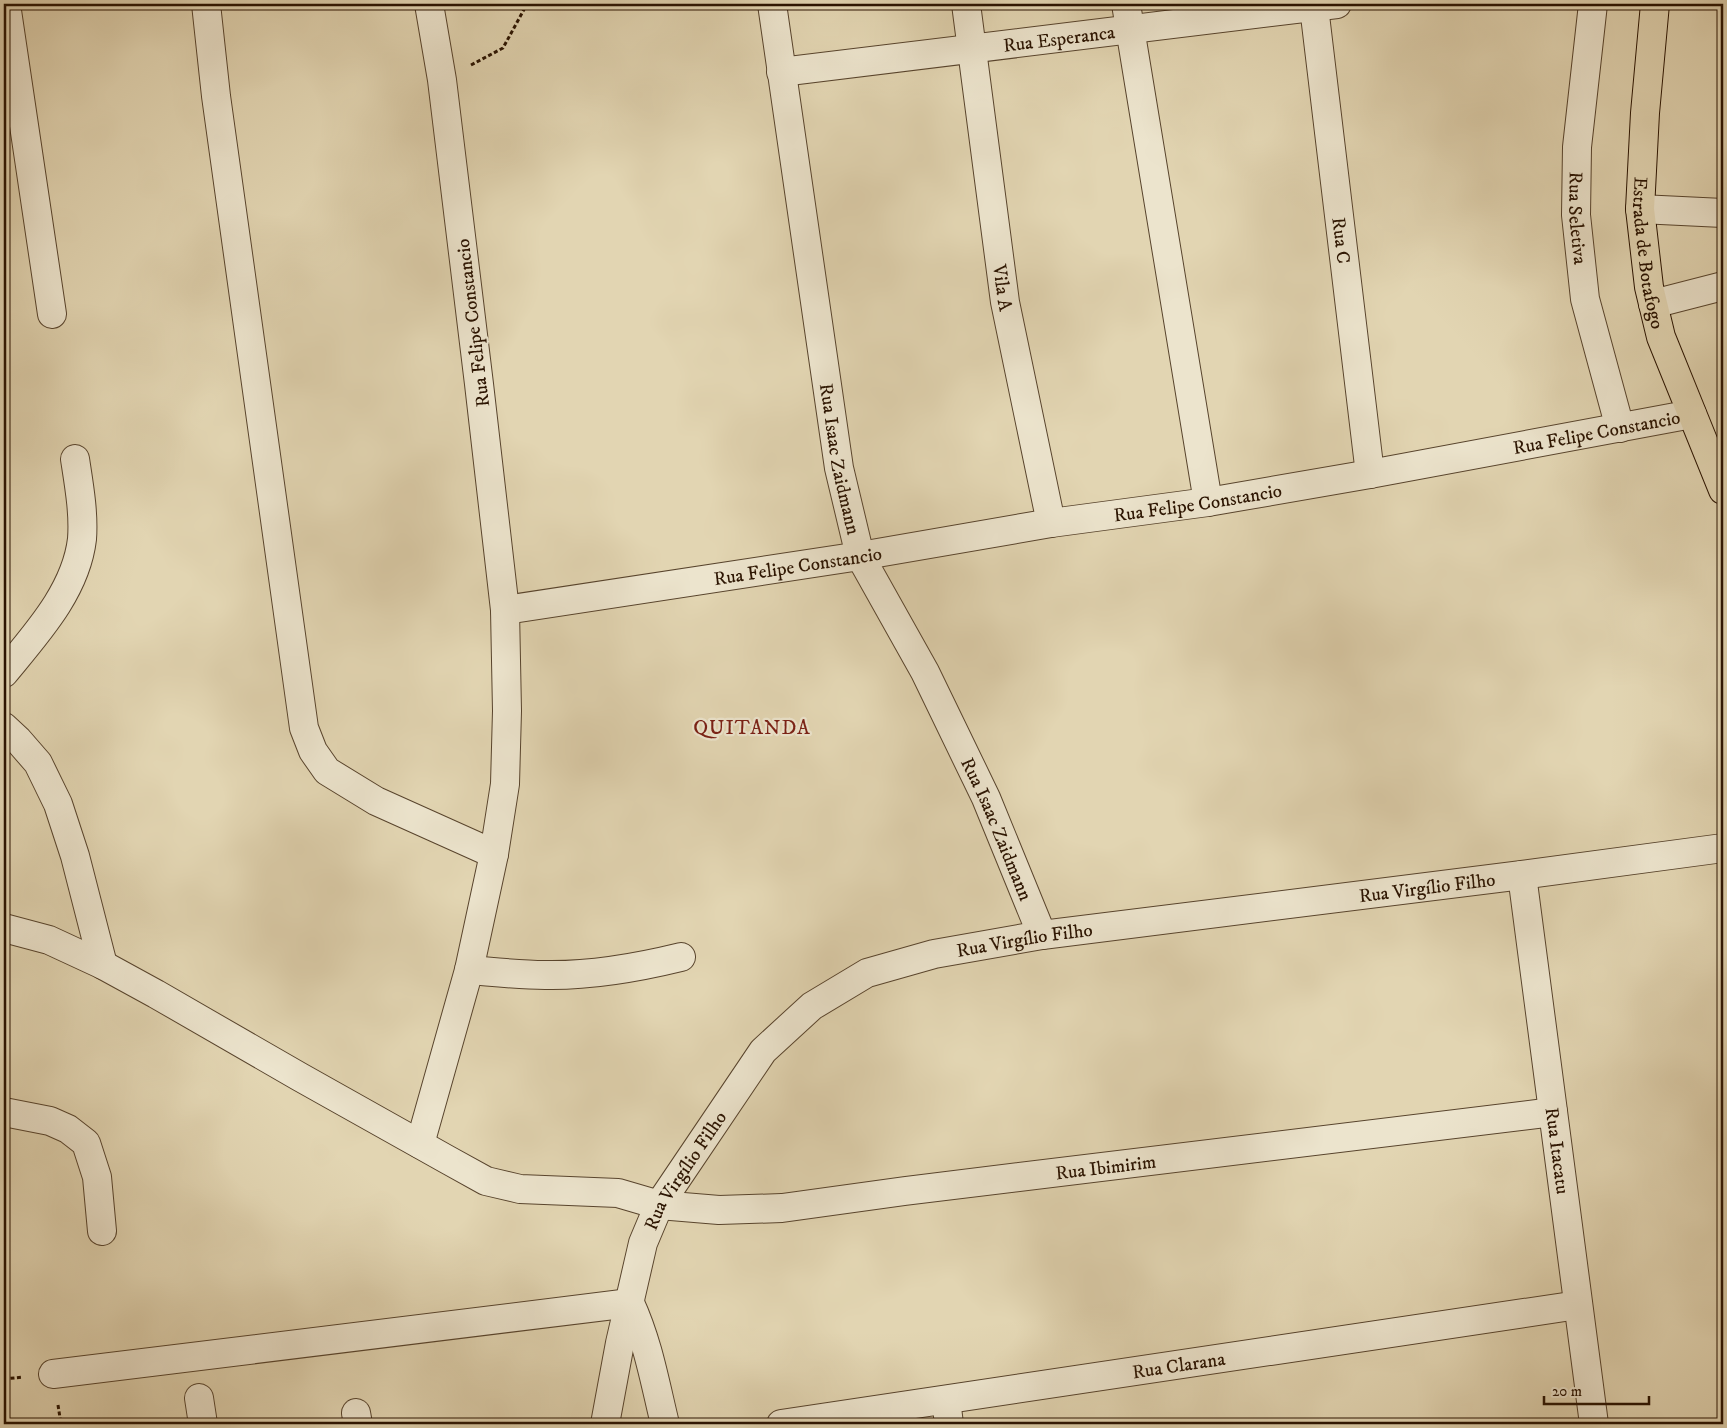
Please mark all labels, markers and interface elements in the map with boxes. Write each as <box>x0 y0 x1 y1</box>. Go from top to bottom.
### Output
street label: Rua Esperanca <box>1002 21 1116 58</box>
street label: Rua Seletiva <box>1563 172 1591 266</box>
street label: Estrada de Botafogo <box>1627 176 1669 331</box>
street label: Rua C <box>1326 216 1355 265</box>
street label: Rua Felipe Constancio <box>452 237 495 408</box>
street label: Vila A <box>987 262 1017 314</box>
street label: Rua Isaac Zaidmann <box>814 382 865 537</box>
street label: Rua Felipe Constancio <box>1511 406 1682 460</box>
street label: Rua Felipe Constancio <box>1112 479 1284 528</box>
street label: Rua Felipe Constancio <box>712 542 884 591</box>
district label: QUITANDA <box>693 716 811 741</box>
street label: Rua Isaac Zaidmann <box>955 754 1037 904</box>
street label: Rua Virgílio Filho <box>1358 868 1497 908</box>
street label: Rua Virgílio Filho <box>955 919 1094 963</box>
street label: Rua Itacatu <box>1540 1106 1574 1196</box>
street label: Rua Virgílio Filho <box>640 1107 732 1234</box>
street label: Rua Ibimirim <box>1054 1151 1157 1186</box>
street label: Rua Clarana <box>1131 1348 1227 1384</box>
scale bar <box>1544 1373 1650 1405</box>
text: 20 m <box>1552 1382 1582 1401</box>

